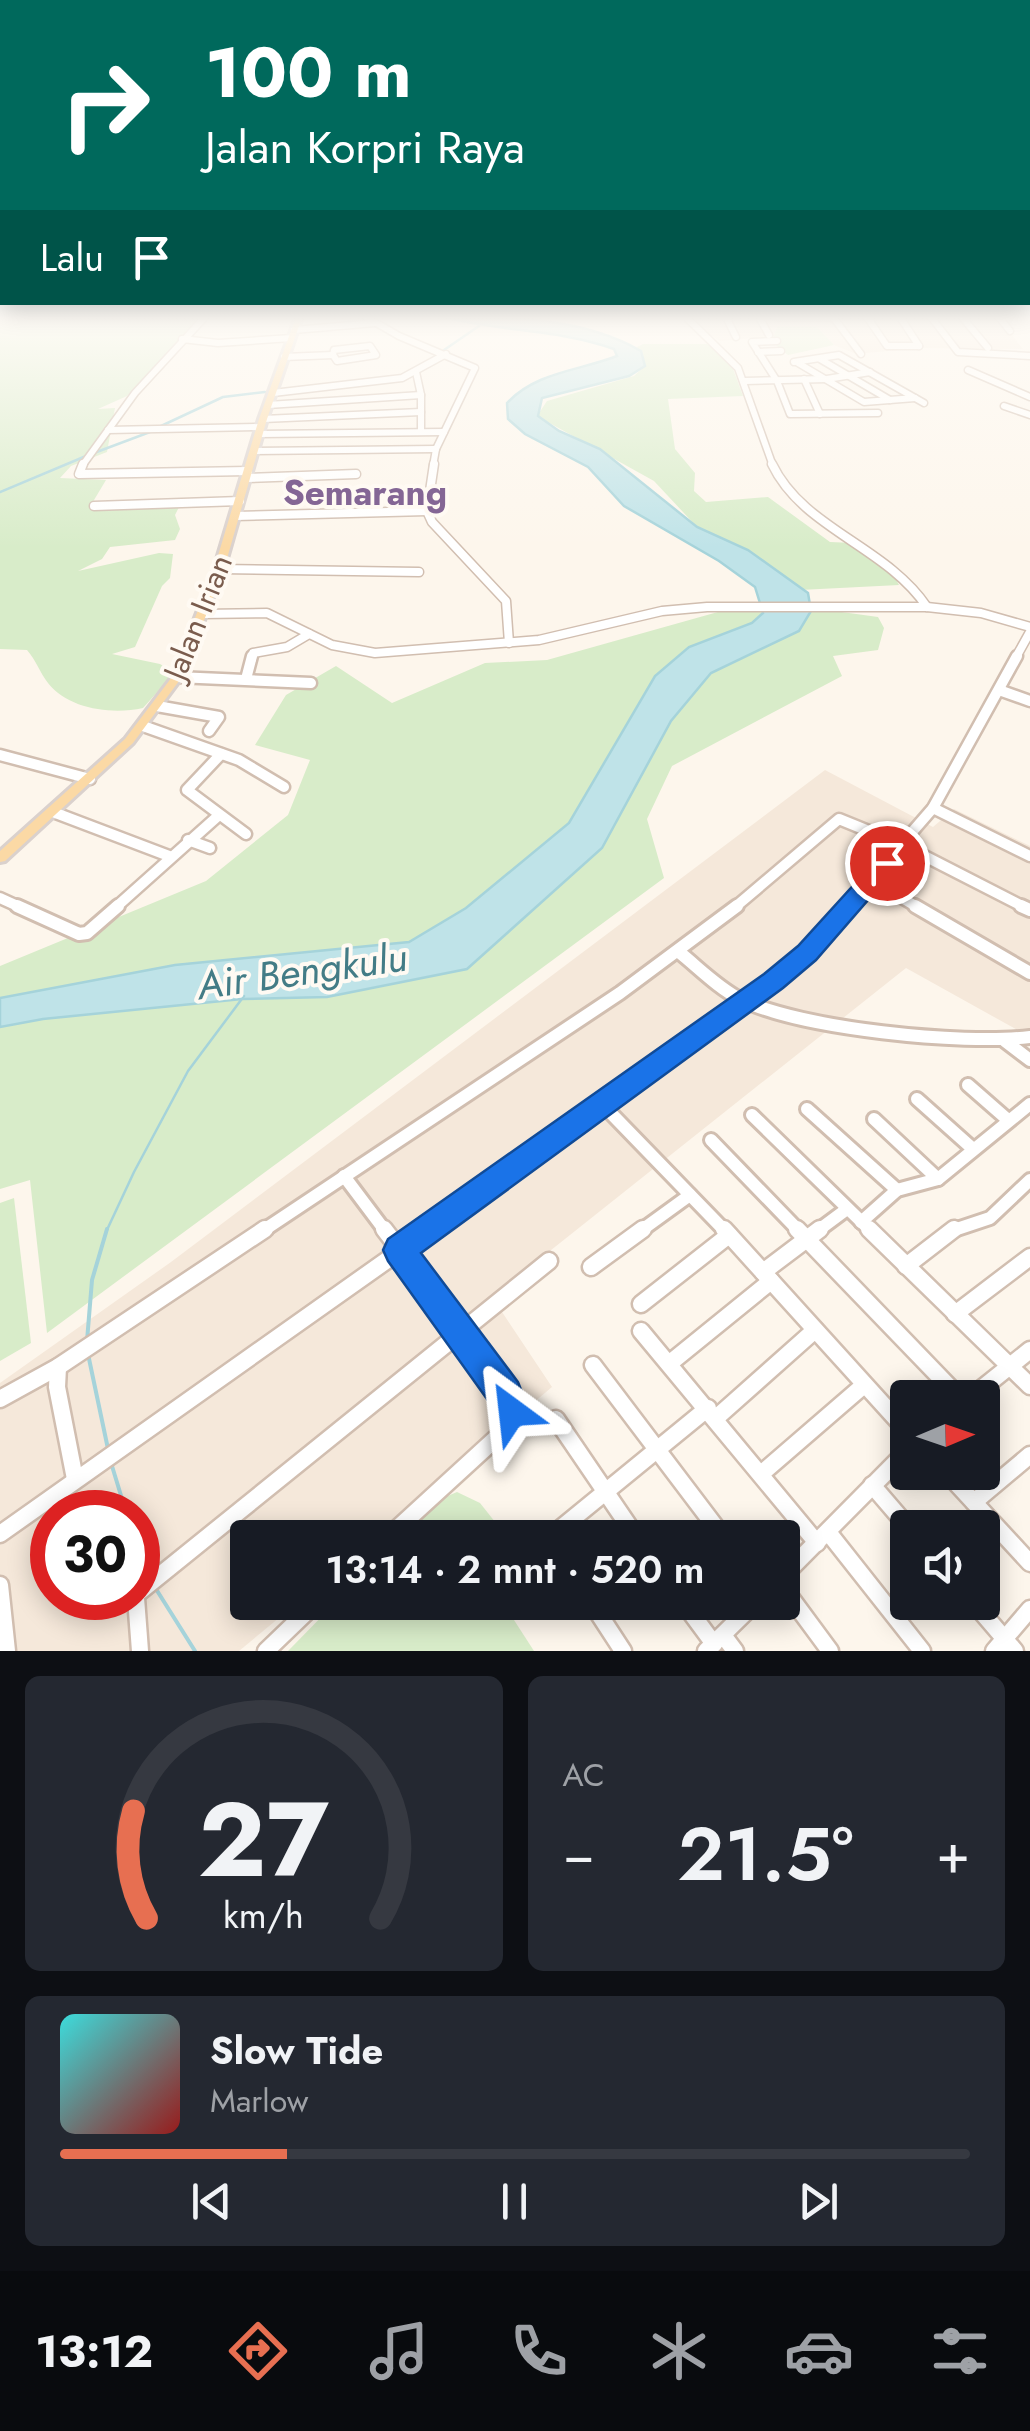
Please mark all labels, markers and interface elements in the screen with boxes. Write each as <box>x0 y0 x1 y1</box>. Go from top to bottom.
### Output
text: 100 m <box>205 22 412 123</box>
icon: right <box>40 40 170 170</box>
text: Jalan Korpri Raya <box>205 115 525 180</box>
text: Lalu <box>40 230 104 285</box>
icon: arrive <box>124 230 179 285</box>
district label: Semarang <box>283 468 447 518</box>
street label: Jalan Irian <box>151 547 244 690</box>
pin <box>845 821 930 906</box>
icon: arrive <box>860 836 915 891</box>
water label: Air Bengkulu <box>192 928 411 1015</box>
position arrow <box>460 1360 564 1464</box>
north arrow <box>890 1380 1000 1490</box>
map controls <box>890 1380 1000 1620</box>
speed limit sign: 30 <box>30 1490 160 1620</box>
button: sound <box>890 1510 1000 1620</box>
text: 13:14 · 2 mnt · 520 m <box>325 1542 705 1597</box>
text: AC <box>563 1752 605 1798</box>
text: 27 <box>198 1765 330 1915</box>
text: 21.5° <box>678 1800 854 1908</box>
text: − <box>563 1814 595 1894</box>
text: + <box>936 1814 970 1894</box>
text: km/h <box>223 1890 304 1941</box>
text: Slow Tide <box>210 2023 383 2078</box>
text: Marlow <box>210 2078 308 2124</box>
icon: previous <box>184 2174 239 2229</box>
icon: pause <box>487 2174 542 2229</box>
icon: next <box>791 2174 846 2229</box>
icon: directions <box>223 2316 293 2386</box>
icon: music <box>364 2316 434 2386</box>
icon: phone <box>504 2316 574 2386</box>
icon: climate <box>644 2316 714 2386</box>
icon: car <box>784 2316 854 2386</box>
icon: filters <box>925 2316 995 2386</box>
text: 13:12 <box>35 2319 153 2384</box>

